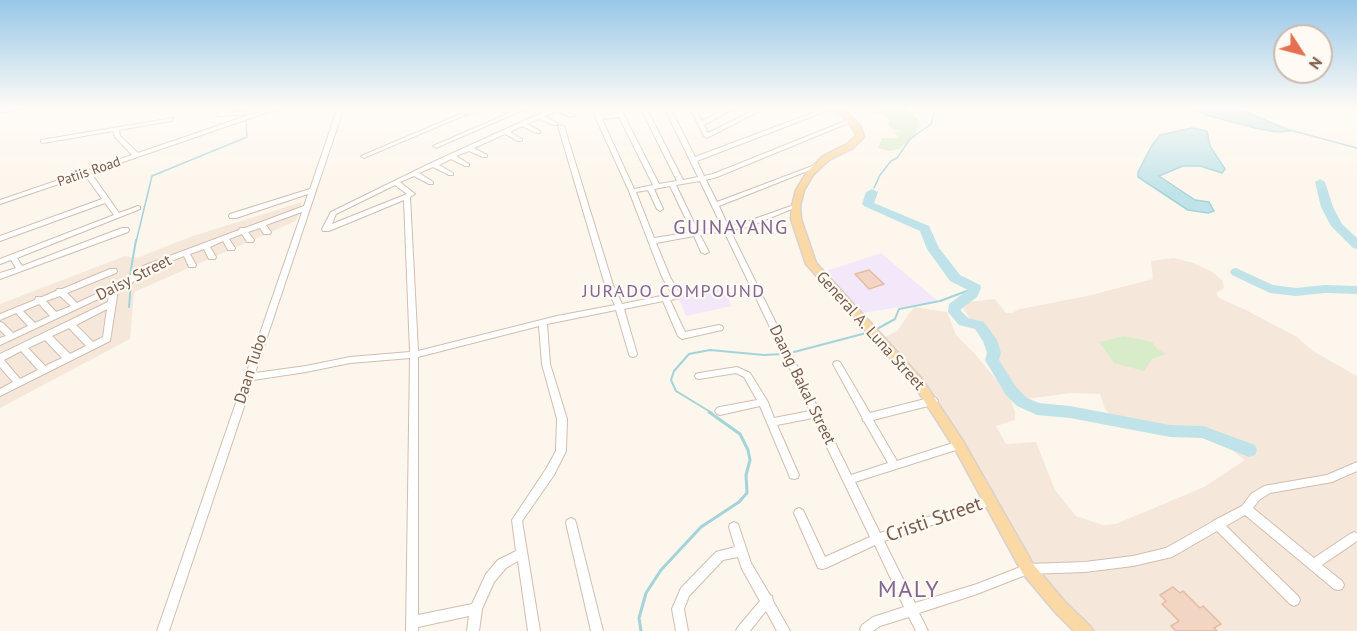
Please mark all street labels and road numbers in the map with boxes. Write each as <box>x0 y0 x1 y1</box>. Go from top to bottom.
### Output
street label: Patiis Road <box>55 153 123 191</box>
street label: Daisy Street <box>93 251 175 305</box>
street label: General A. Luna Street <box>812 268 928 394</box>
street label: Daang Bakal Street <box>765 322 839 448</box>
street label: Daan Tubo <box>231 332 271 406</box>
street label: Cristi Street <box>883 492 985 548</box>

